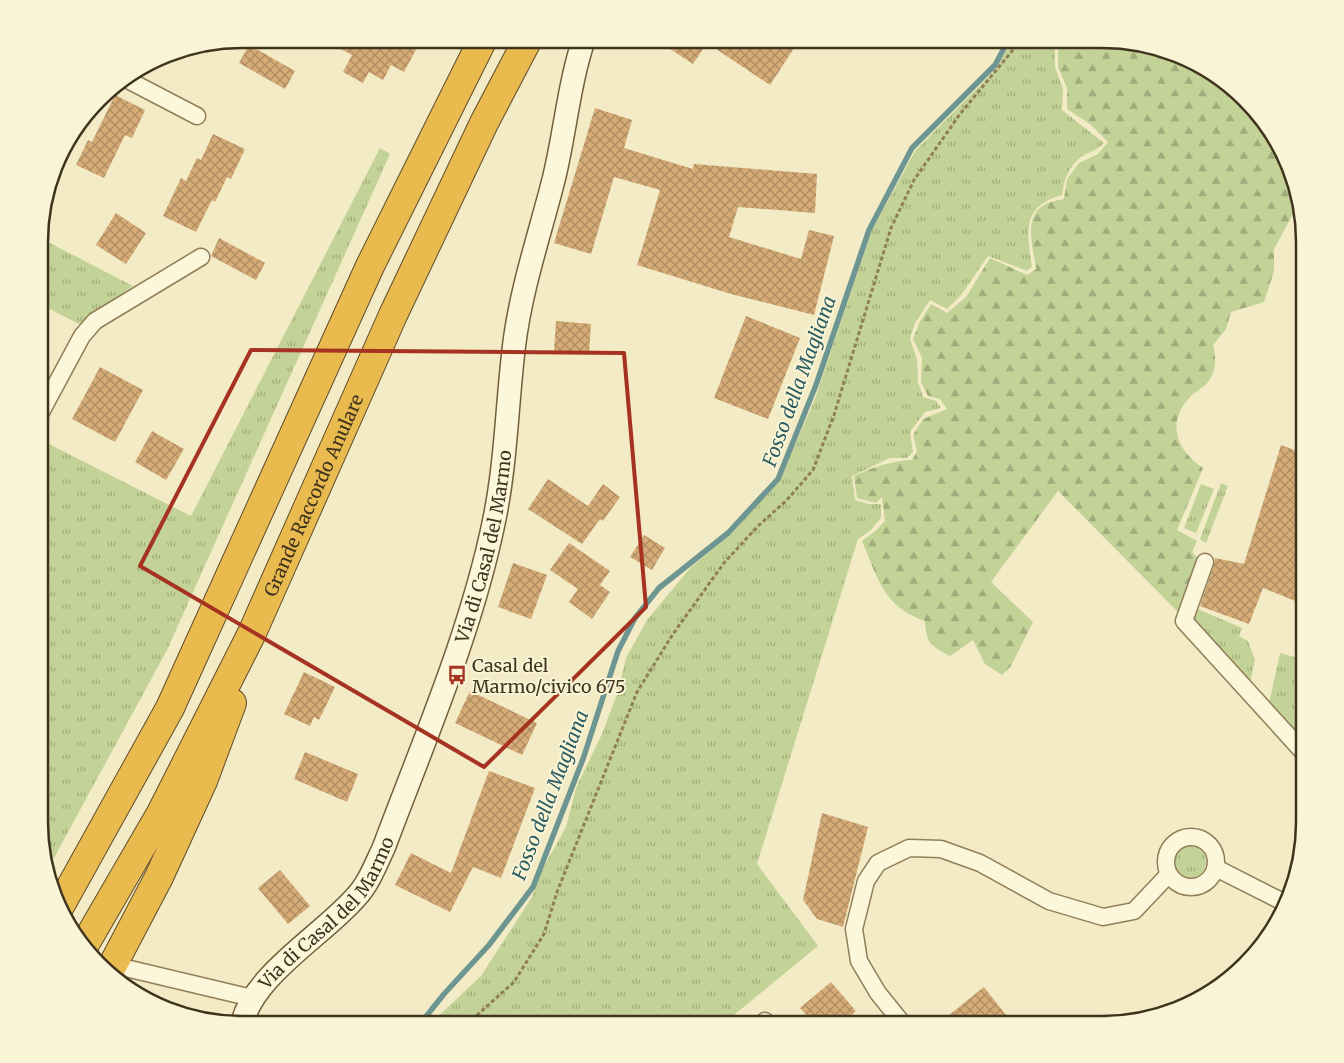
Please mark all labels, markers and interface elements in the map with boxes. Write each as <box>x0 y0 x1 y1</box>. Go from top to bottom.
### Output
water label: Fosso della Magliana <box>757 292 841 471</box>
street label: Grande Raccordo Anulare <box>258 390 368 600</box>
street label: Via di Casal del Marmo <box>449 449 516 646</box>
place label: Casal del Marmo/civico 675 <box>472 654 625 698</box>
bus stop icon: Casal del Marmo/civico 675 <box>446 664 468 686</box>
water label: Fosso della Magliana <box>506 707 593 884</box>
street label: Via di Casal del Marmo <box>253 833 398 994</box>

